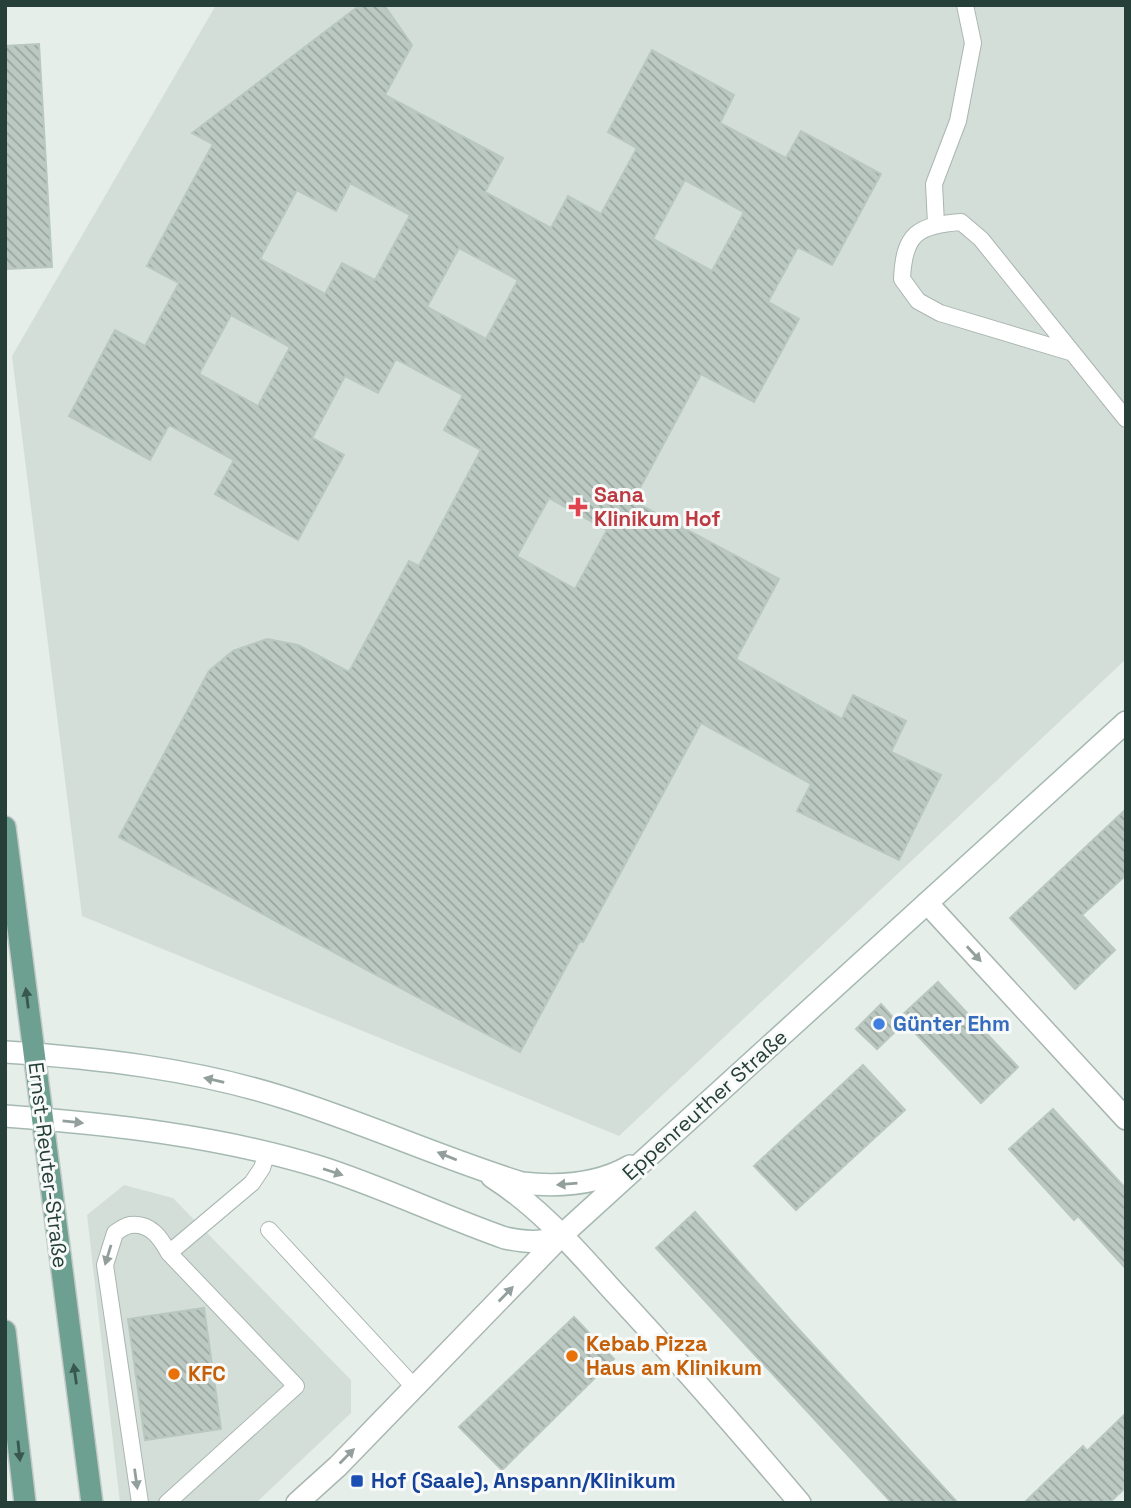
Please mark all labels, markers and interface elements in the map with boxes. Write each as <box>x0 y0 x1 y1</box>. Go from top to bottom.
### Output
place label: Sana Klinikum Hof <box>594 481 720 532</box>
marker: Sana Klinikum Hof <box>568 497 588 517</box>
one-way arrow <box>965 945 981 962</box>
one-way arrow <box>22 987 33 1009</box>
place label: Günter Ehm <box>893 1010 1010 1037</box>
marker: Günter Ehm <box>871 1016 887 1032</box>
street label: Eppenreuther Straße <box>616 1023 793 1186</box>
street label: Ernst-Reuter-Straße <box>22 1060 75 1269</box>
one-way arrow <box>203 1075 225 1086</box>
one-way arrow <box>62 1117 84 1128</box>
one-way arrow <box>436 1151 457 1162</box>
one-way arrow <box>322 1167 343 1177</box>
one-way arrow <box>556 1179 578 1190</box>
one-way arrow <box>103 1244 113 1265</box>
one-way arrow <box>498 1285 515 1302</box>
place label: Kebab Pizza Haus am Klinikum <box>586 1330 762 1381</box>
marker: Kebab Pizza Haus am Klinikum <box>564 1348 580 1364</box>
place label: KFC <box>188 1360 226 1387</box>
one-way arrow <box>69 1362 80 1384</box>
marker: KFC <box>166 1366 182 1382</box>
one-way arrow <box>14 1440 25 1462</box>
one-way arrow <box>339 1448 356 1465</box>
place label: Hof (Saale), Anspann/Klinikum <box>371 1467 676 1494</box>
one-way arrow <box>131 1468 142 1490</box>
marker: Hof (Saale), Anspann/Klinikum <box>349 1473 365 1489</box>

